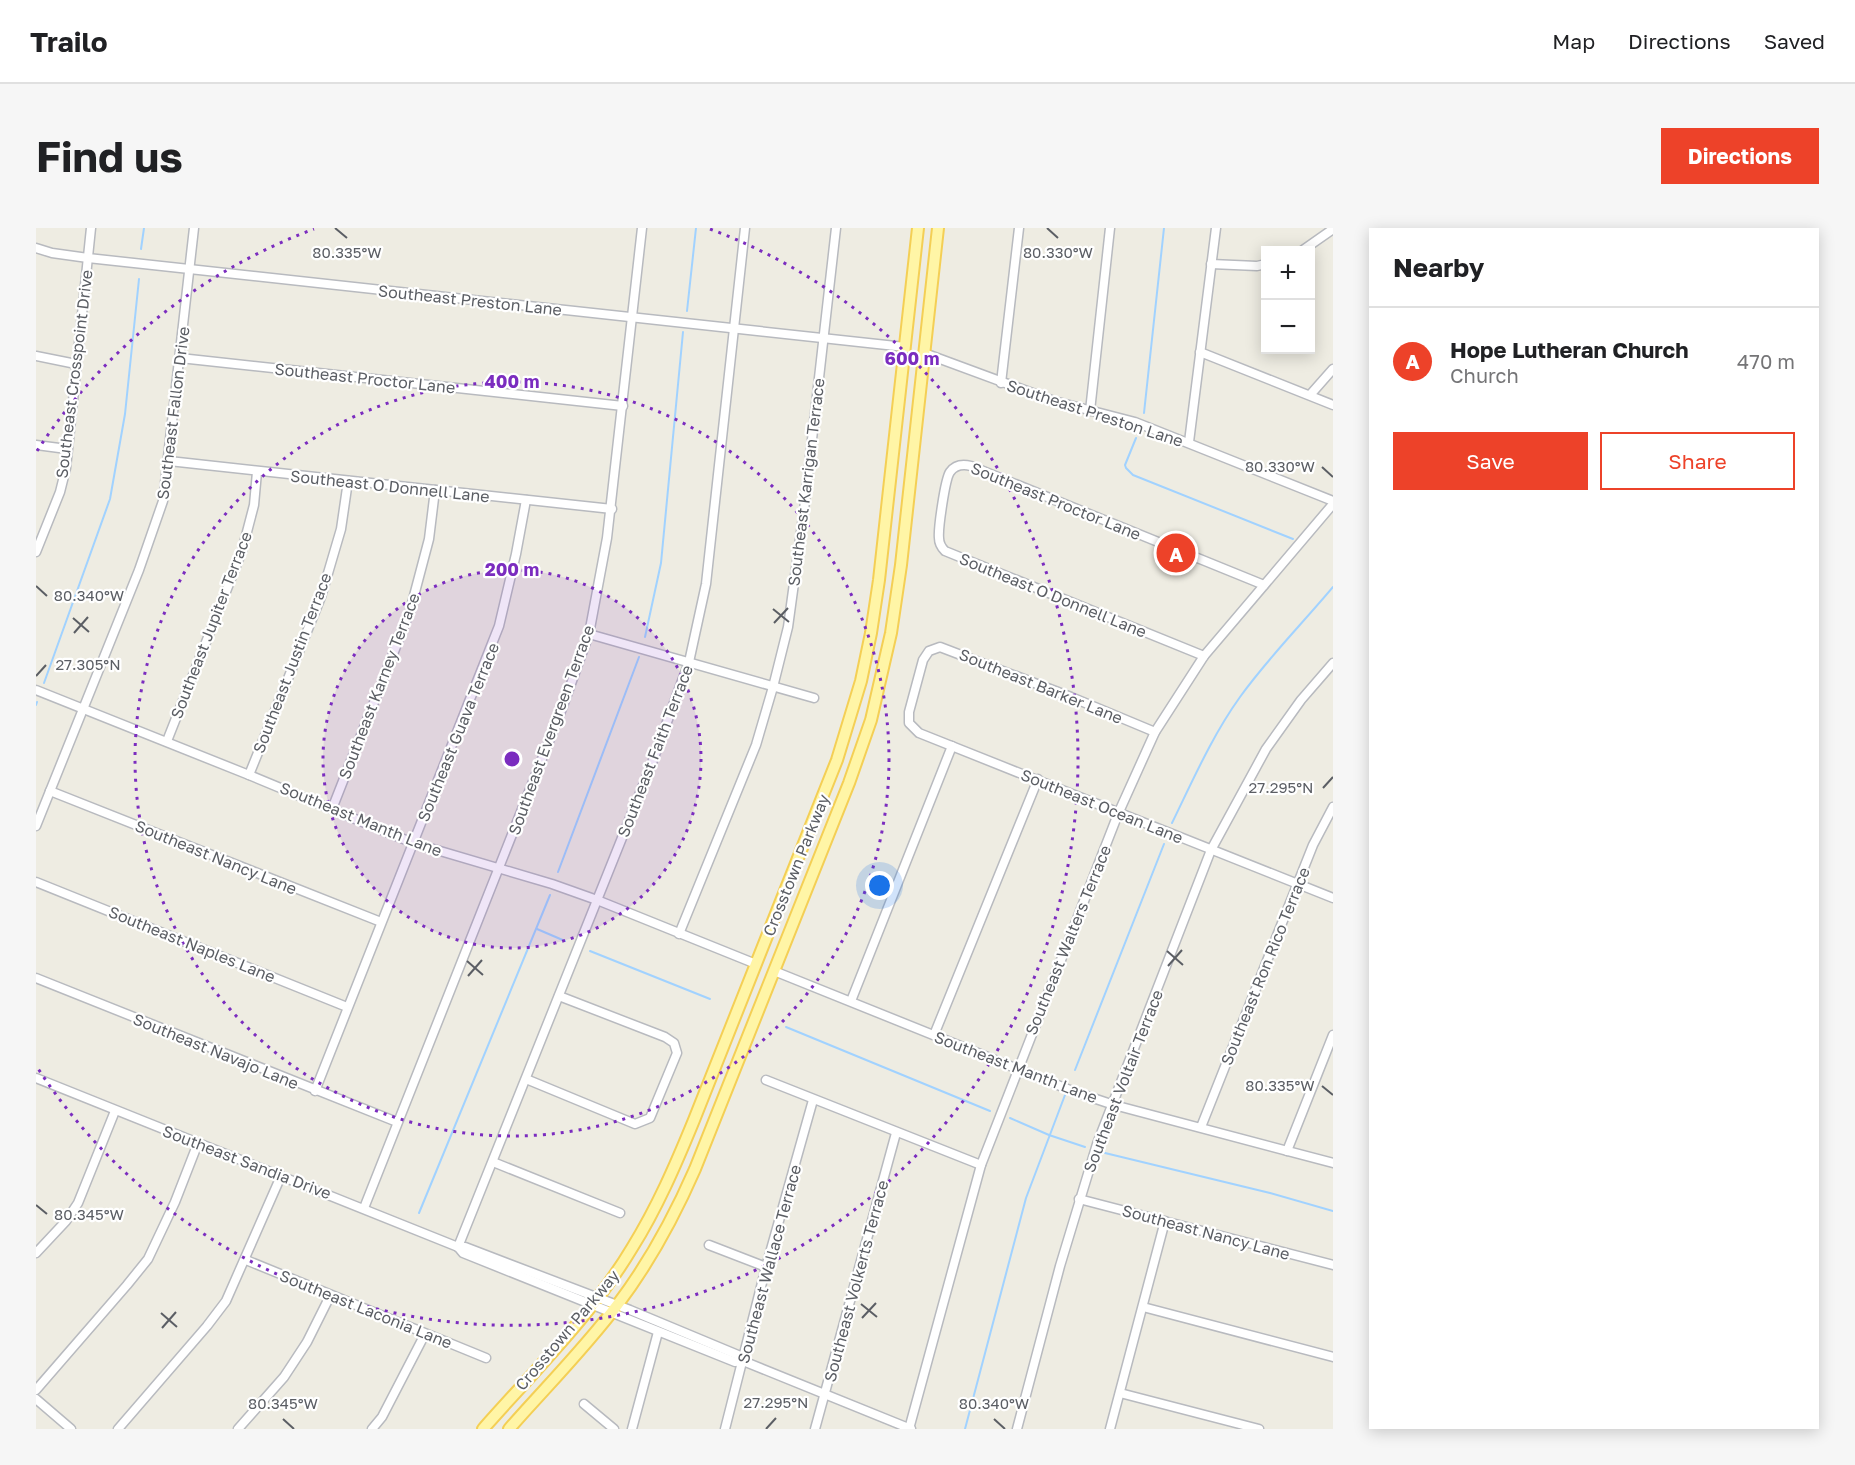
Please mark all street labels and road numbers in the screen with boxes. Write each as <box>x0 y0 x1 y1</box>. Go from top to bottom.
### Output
street label: Southeast Crosspoint Drive <box>51 269 97 479</box>
street label: Southeast Preston Lane <box>377 280 563 320</box>
street label: Southeast Fallon Drive <box>152 325 194 501</box>
street label: Southeast Proctor Lane <box>274 359 456 397</box>
street label: Southeast Preston Lane <box>1004 375 1186 451</box>
street label: Southeast Karrigan Terrace <box>783 377 829 587</box>
street label: Southeast Proctor Lane <box>968 458 1144 544</box>
street label: Southeast O Donnell Lane <box>289 466 491 506</box>
street label: Southeast Jupiter Terrace <box>166 529 256 721</box>
street label: Southeast O Donnell Lane <box>956 548 1150 642</box>
street label: Southeast Justin Terrace <box>248 570 336 756</box>
street label: Southeast Karney Terrace <box>334 590 424 782</box>
street label: Southeast Evergreen Terrace <box>504 622 598 838</box>
street label: Southeast Guava Terrace <box>413 640 503 824</box>
street label: Southeast Barker Lane <box>956 644 1126 728</box>
street label: Southeast Faith Terrace <box>613 662 697 840</box>
street label: Southeast Ocean Lane <box>1018 764 1186 848</box>
street label: Southeast Manth Lane <box>277 777 445 861</box>
street label: Crosstown Parkway <box>758 791 834 939</box>
street label: Southeast Nancy Lane <box>132 815 300 899</box>
street label: Southeast Walters Terrace <box>1021 842 1115 1038</box>
street label: Southeast Ron Rico Terrace <box>1216 864 1314 1068</box>
street label: Southeast Naples Lane <box>106 901 278 987</box>
street label: Southeast Voltair Terrace <box>1079 987 1167 1175</box>
street label: Southeast Navajo Lane <box>130 1009 302 1093</box>
street label: Southeast Manth Lane <box>932 1027 1100 1107</box>
street label: Southeast Sandia Drive <box>160 1121 334 1203</box>
street label: Southeast Wallace Terrace <box>733 1162 805 1366</box>
street label: Southeast Volkerts Terrace <box>819 1178 893 1384</box>
street label: Southeast Nancy Lane <box>1120 1200 1292 1264</box>
street label: Southeast Laconia Lane <box>277 1265 455 1353</box>
street label: Crosstown Parkway <box>511 1266 623 1394</box>

